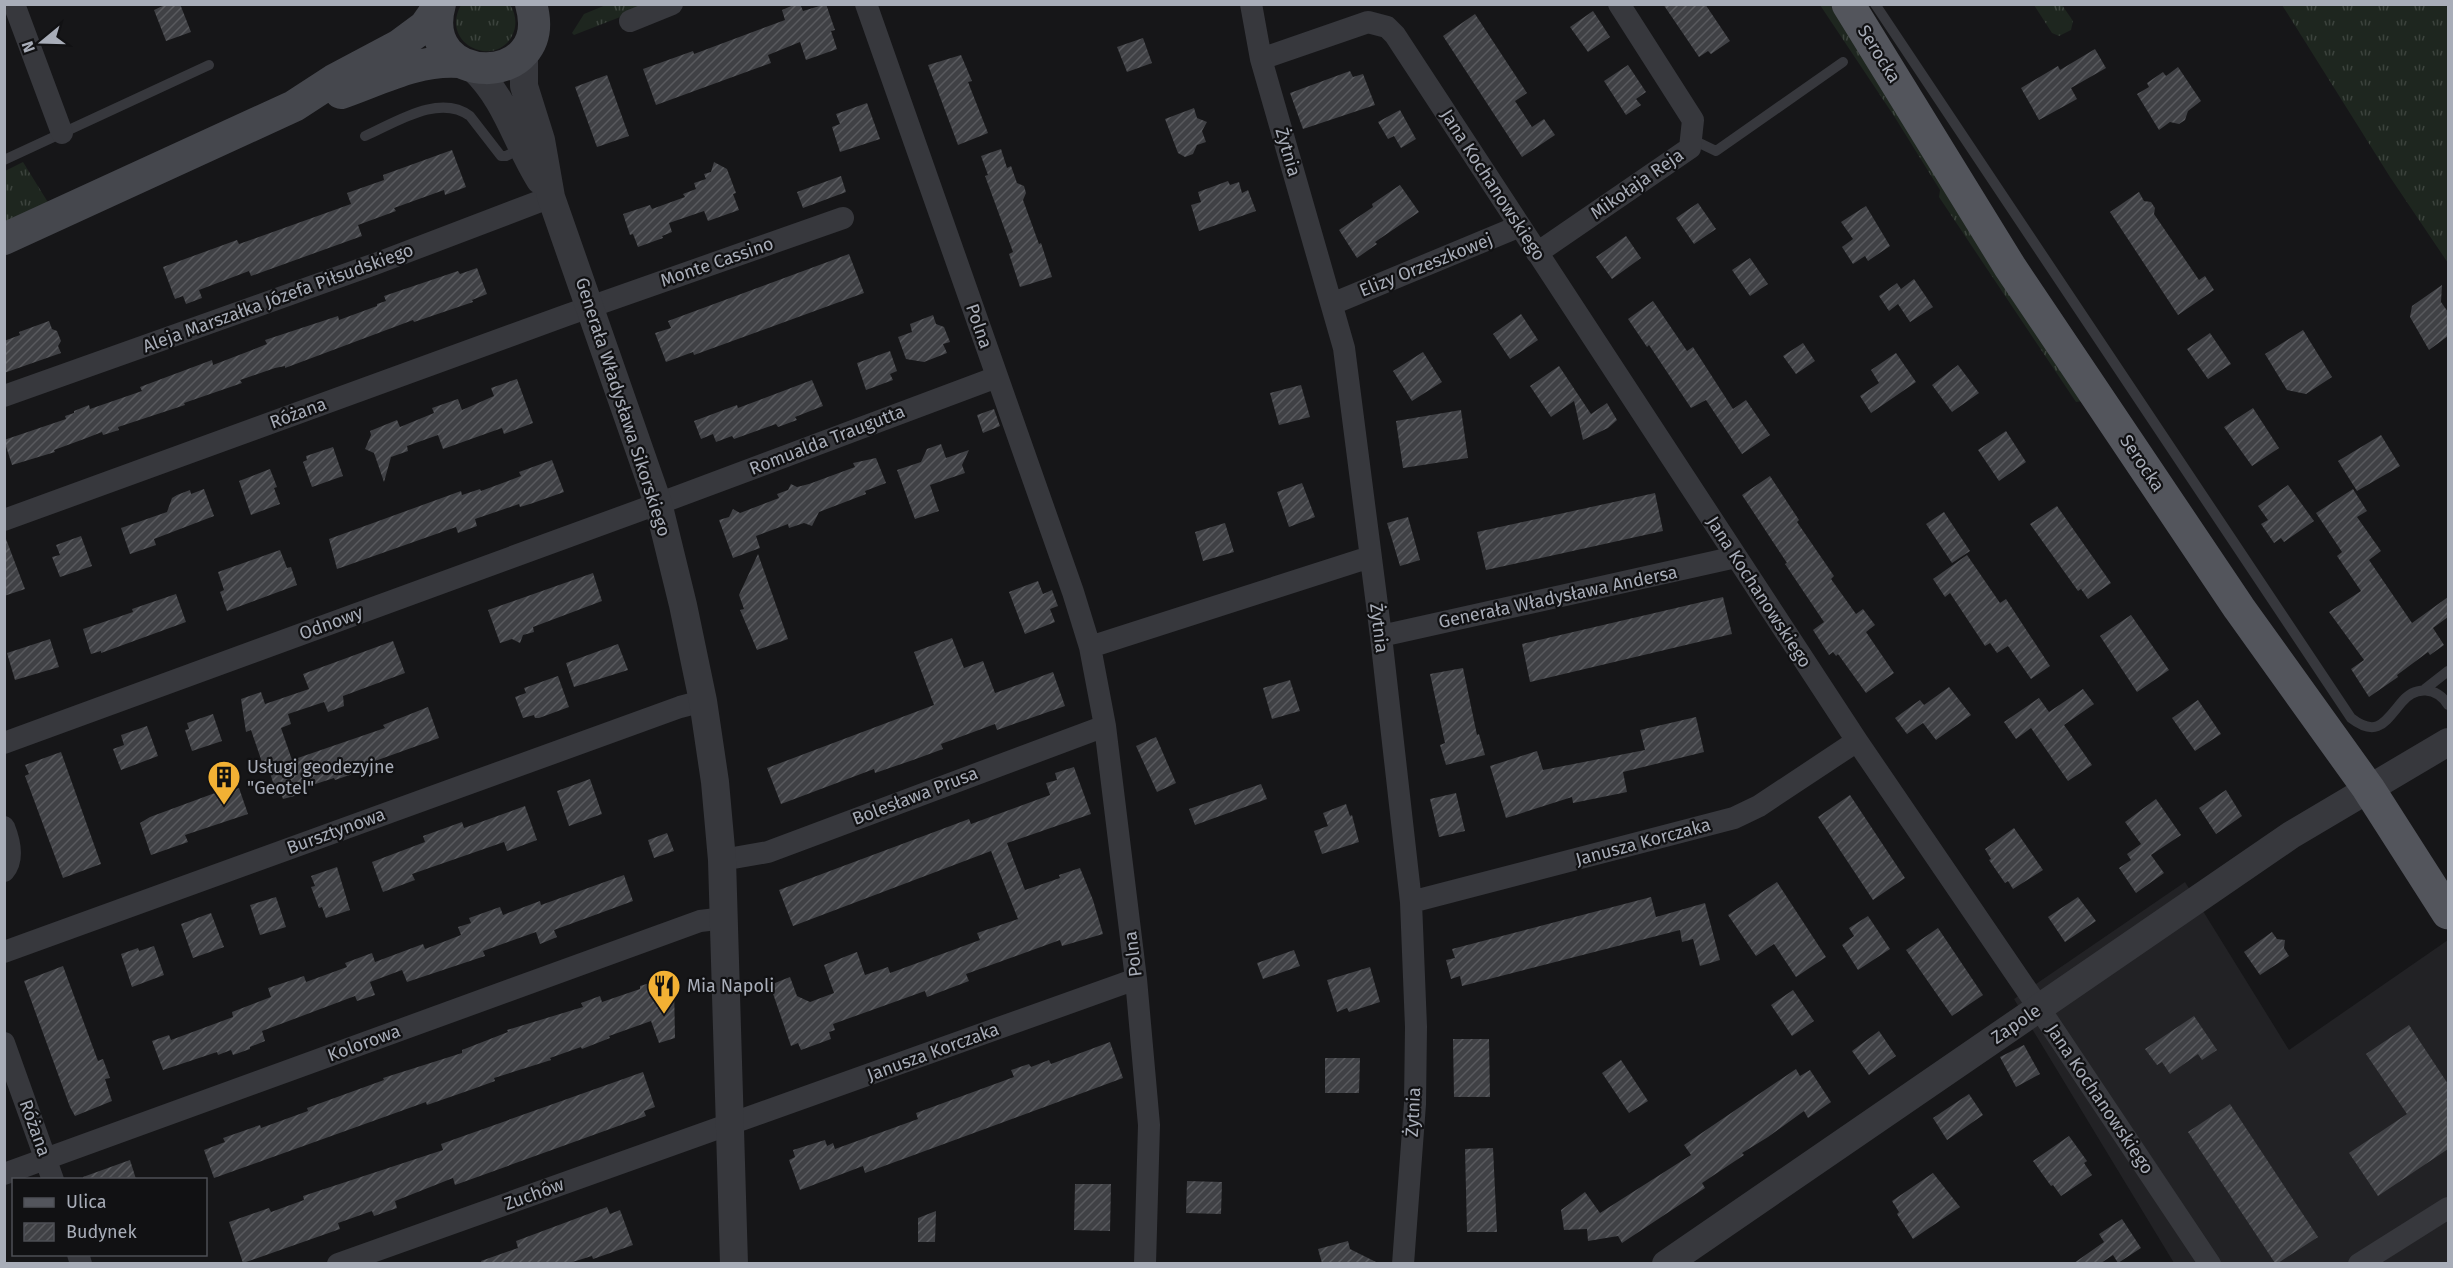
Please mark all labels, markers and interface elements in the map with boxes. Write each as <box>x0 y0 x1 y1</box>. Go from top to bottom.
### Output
north arrow <box>12 12 72 72</box>
street label: Serocka <box>1853 21 1905 87</box>
text: N <box>18 39 39 55</box>
street label: Jana Kochanowskiego <box>1436 105 1550 265</box>
street label: Żytnia <box>1271 125 1305 179</box>
street label: Mikołaja Reja <box>1586 144 1688 224</box>
street label: Elizy Orzeszkowej <box>1356 228 1496 302</box>
street label: Monte Cassino <box>658 232 776 292</box>
street label: Aleja Marszałka Józefa Piłsudskiego <box>140 239 416 357</box>
street label: Generała Władysława Sikorskiego <box>571 275 675 539</box>
street label: Polna <box>961 301 997 351</box>
street label: Różana <box>267 393 329 433</box>
street label: Romualda Traugutta <box>746 400 908 480</box>
street label: Serocka <box>2115 430 2169 496</box>
street label: Jana Kochanowskiego <box>1702 512 1816 672</box>
street label: Generała Władysława Andersa <box>1437 561 1679 633</box>
street label: Odnowy <box>296 601 366 645</box>
street label: Żytnia <box>1365 602 1393 654</box>
place label: Usługi geodezyjne "Geotel" <box>247 756 394 799</box>
building icon: Usługi geodezyjne "Geotel" <box>206 759 242 806</box>
street label: Bolesława Prusa <box>849 762 981 830</box>
street label: Bursztynowa <box>284 803 388 859</box>
street label: Janusza Korczaka <box>1573 813 1713 871</box>
street label: Polna <box>1119 930 1147 978</box>
restaurant icon: Mia Napoli <box>646 968 682 1015</box>
place label: Mia Napoli <box>687 975 774 997</box>
street label: Zapole <box>1987 999 2045 1049</box>
street label: Janusza Korczaka <box>864 1018 1002 1086</box>
street label: Kolorowa <box>325 1020 403 1066</box>
street label: Jana Kochanowskiego <box>2042 1020 2158 1178</box>
street label: Żytnia <box>1401 1087 1425 1137</box>
street label: Różana <box>15 1097 55 1159</box>
street label: Zuchów <box>501 1173 567 1215</box>
legend <box>12 1178 207 1256</box>
text: Ulica <box>66 1191 106 1213</box>
text: Budynek <box>66 1221 137 1243</box>

